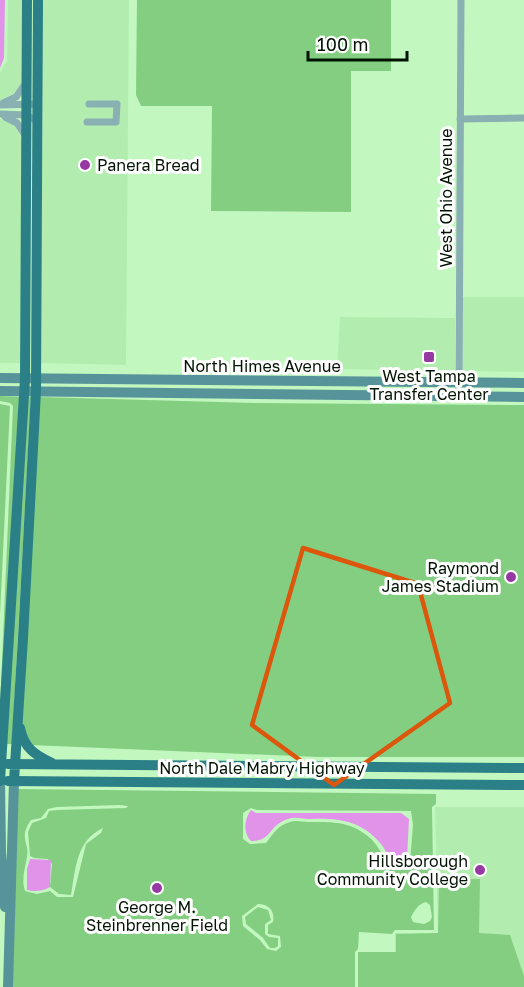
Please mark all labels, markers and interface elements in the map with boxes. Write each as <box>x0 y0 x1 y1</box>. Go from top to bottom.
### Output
scale bar <box>308 24 407 62</box>
text: 100 m <box>317 33 368 55</box>
street label: West Ohio Avenue <box>436 129 456 267</box>
place label: Panera Bread <box>97 155 200 175</box>
marker: Panera Bread <box>78 158 92 172</box>
marker: West Tampa Transfer Center <box>422 350 436 364</box>
street label: North Himes Avenue <box>183 356 341 376</box>
place label: West Tampa Transfer Center <box>370 366 488 404</box>
place label: Raymond James Stadium <box>382 558 499 596</box>
marker: Raymond James Stadium <box>504 570 518 584</box>
street label: North Dale Mabry Highway <box>159 758 365 778</box>
place label: Hillsborough Community College <box>317 851 468 889</box>
marker: Hillsborough Community College <box>473 863 487 877</box>
marker: George M. Steinbrenner Field <box>150 881 164 895</box>
place label: George M. Steinbrenner Field <box>86 897 228 935</box>

